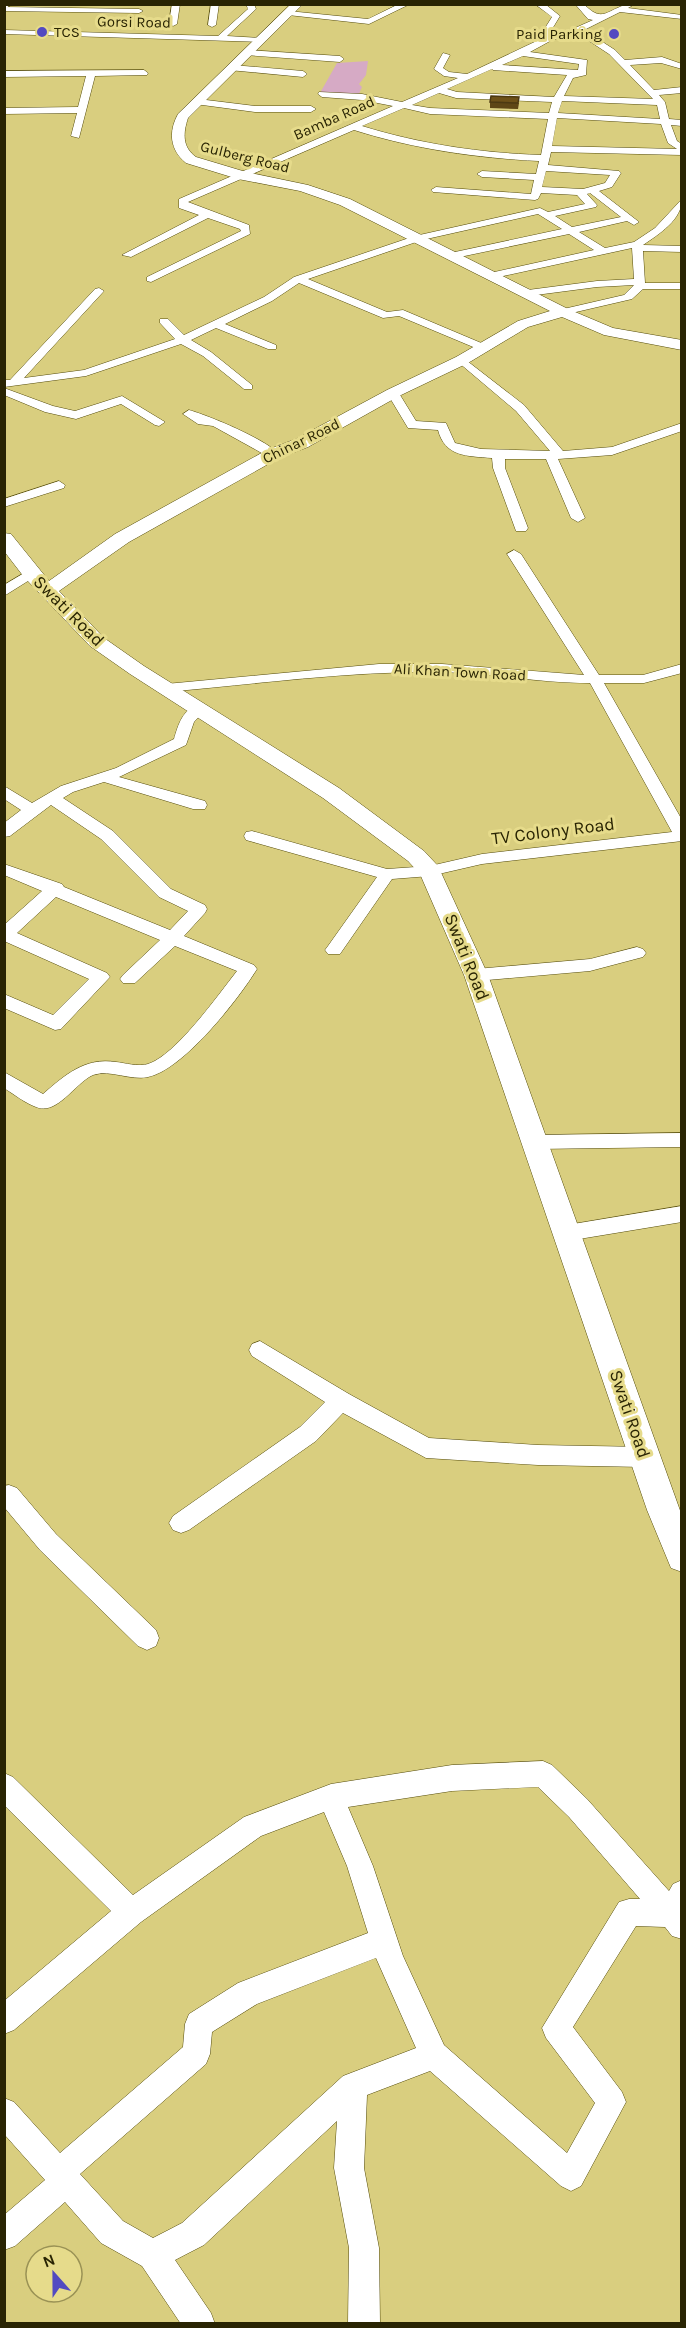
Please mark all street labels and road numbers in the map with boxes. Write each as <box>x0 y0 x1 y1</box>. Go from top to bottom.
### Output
street label: Gorsi Road <box>97 12 171 32</box>
street label: Bamba Road <box>291 92 377 144</box>
street label: Gulberg Road <box>199 137 291 177</box>
street label: Chinar Road <box>260 415 342 467</box>
street label: Swati Road <box>29 571 109 651</box>
street label: Ali Khan Town Road <box>393 660 527 684</box>
street label: TV Colony Road <box>490 813 616 849</box>
street label: Swati Road <box>440 910 494 1004</box>
street label: Swati Road <box>605 1367 655 1461</box>

